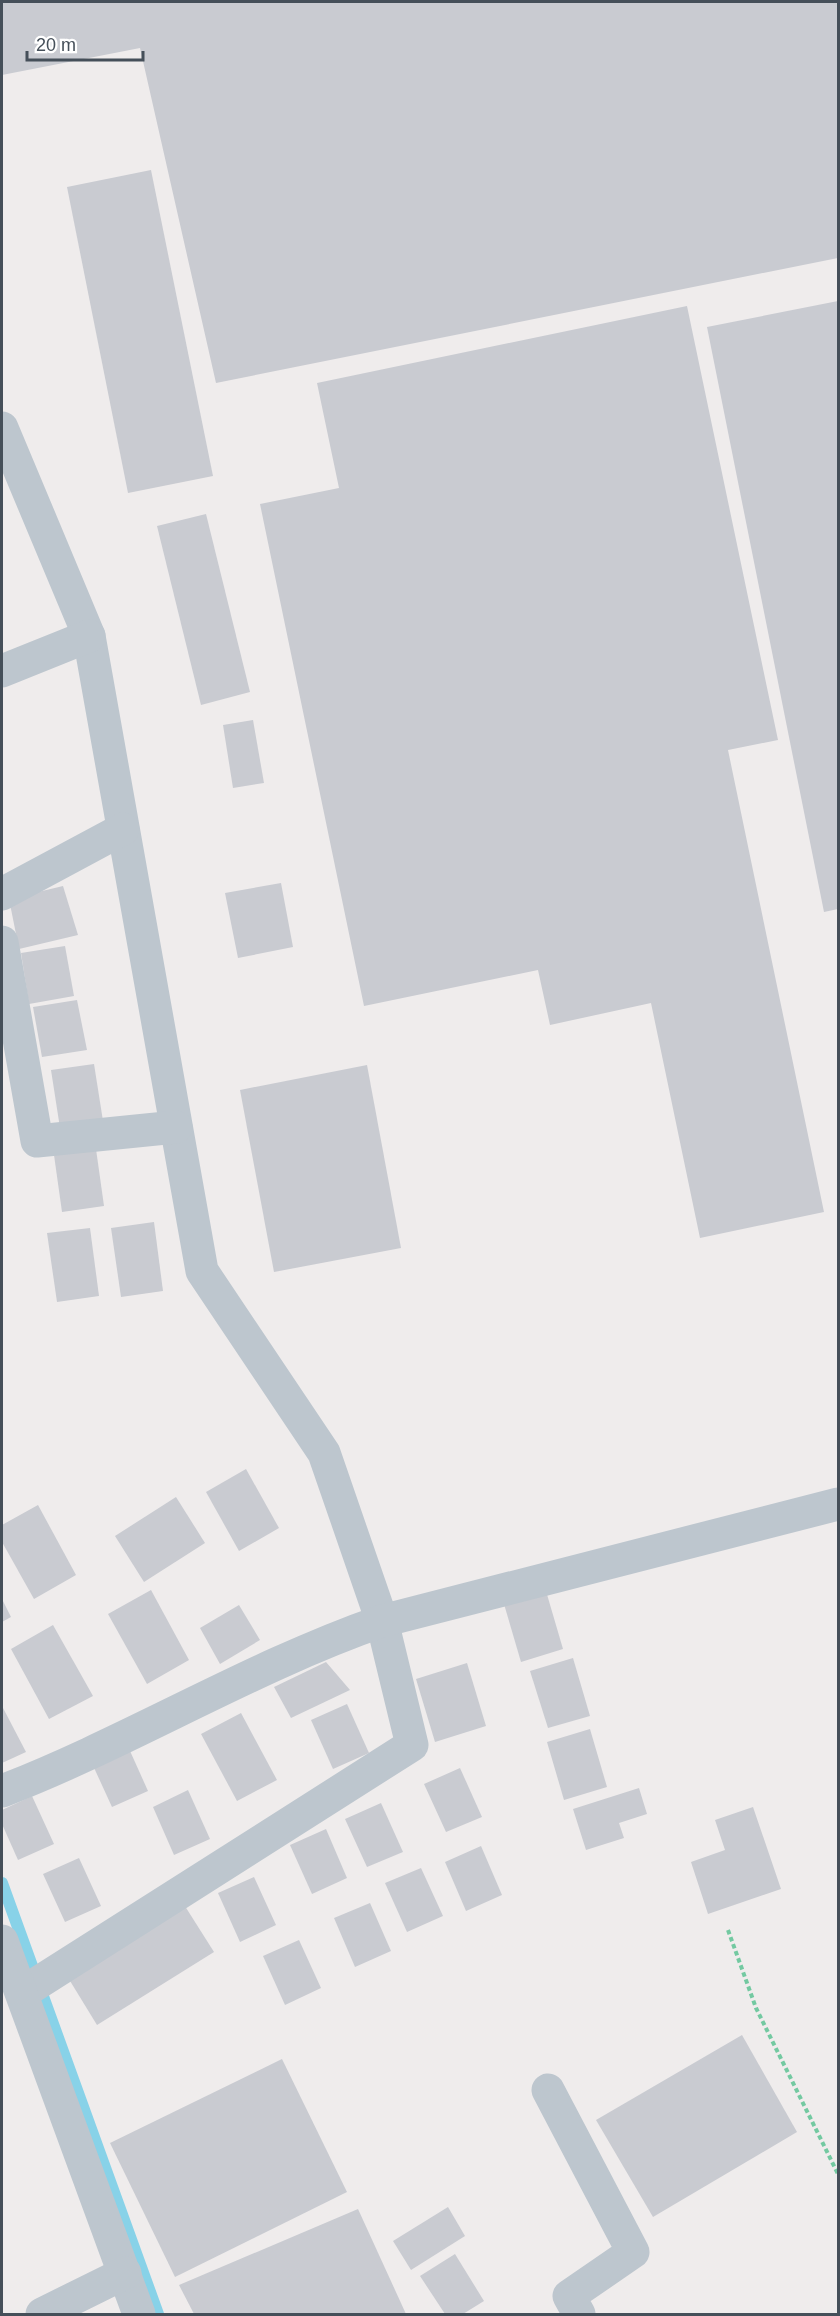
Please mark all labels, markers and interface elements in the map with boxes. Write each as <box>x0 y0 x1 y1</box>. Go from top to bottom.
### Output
scale bar <box>27 24 142 62</box>
text: 20 m <box>36 35 76 55</box>

